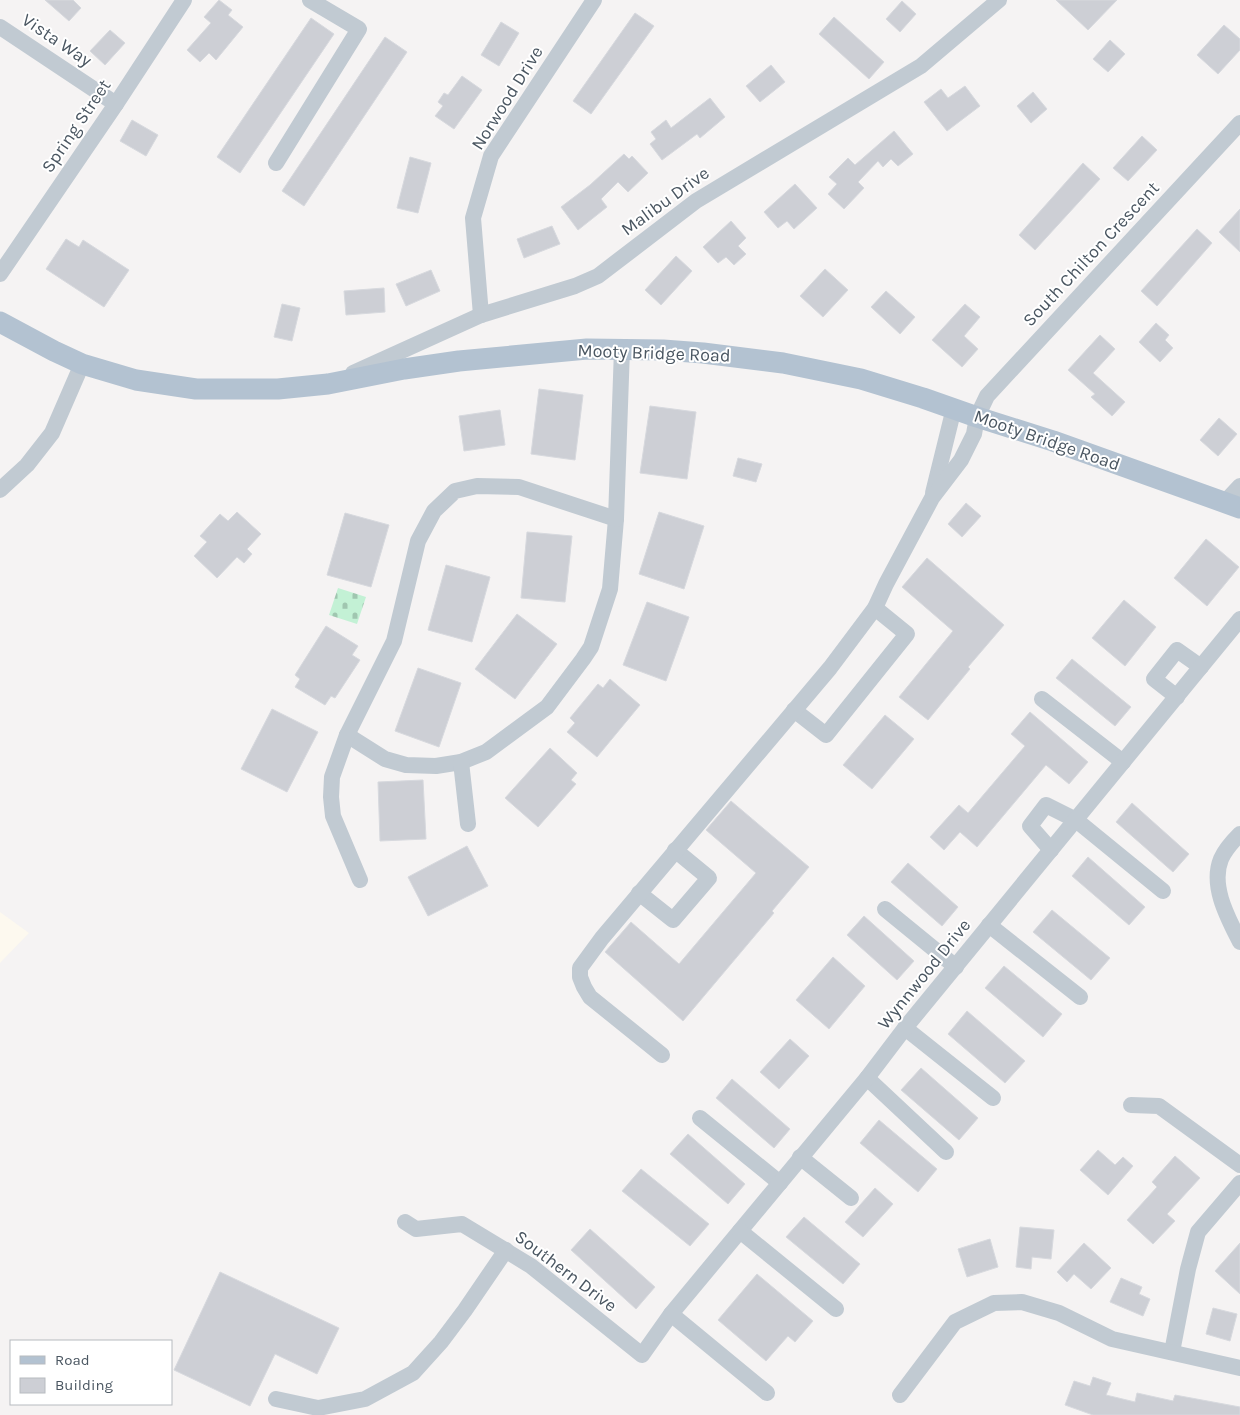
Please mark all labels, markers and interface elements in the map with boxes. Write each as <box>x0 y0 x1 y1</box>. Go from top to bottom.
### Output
street label: Vista Way <box>18 9 97 72</box>
street label: Norwood Drive <box>466 42 548 154</box>
street label: Spring Street <box>37 75 115 177</box>
street label: Malibu Drive <box>617 162 713 240</box>
street label: South Chilton Crescent <box>1018 177 1164 331</box>
street label: Mooty Bridge Road <box>577 339 731 367</box>
street label: Mooty Bridge Road <box>971 405 1123 475</box>
street label: Wynnwood Drive <box>873 914 975 1034</box>
street label: Southern Drive <box>511 1225 621 1317</box>
legend <box>10 1340 172 1405</box>
text: Road <box>55 1351 90 1369</box>
text: Building <box>55 1376 113 1394</box>

